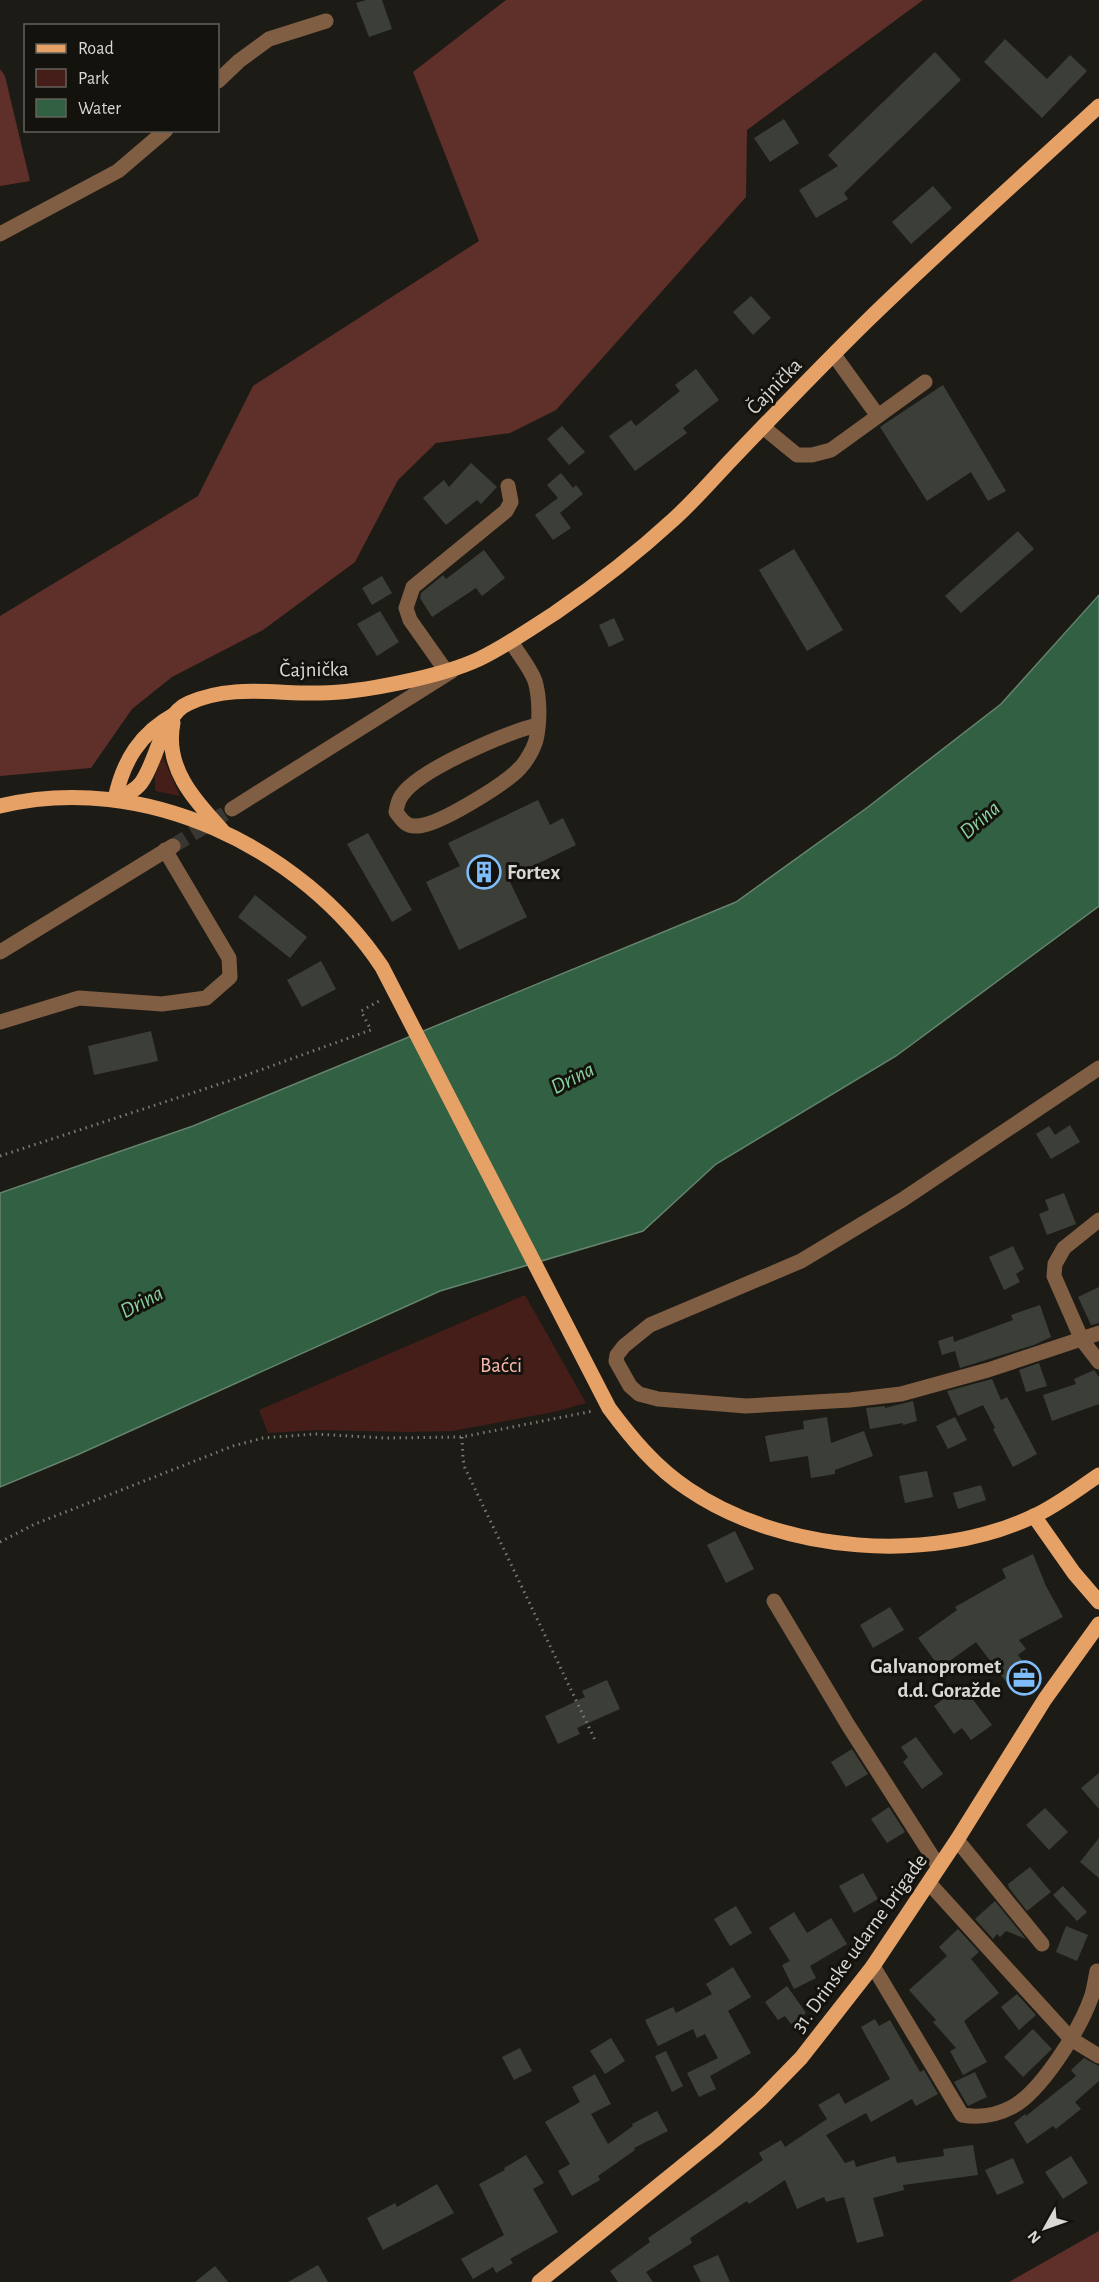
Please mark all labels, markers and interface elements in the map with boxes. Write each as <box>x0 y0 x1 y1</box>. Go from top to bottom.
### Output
legend <box>24 24 219 132</box>
text: Road <box>78 40 114 58</box>
text: Park <box>78 70 110 88</box>
text: Water <box>78 100 121 118</box>
street label: Čajnička <box>741 353 806 418</box>
street label: Čajnička <box>279 656 349 681</box>
water label: Drina <box>955 797 1004 843</box>
building icon: Fortex <box>466 854 502 890</box>
place label: Fortex <box>507 862 561 883</box>
water label: Drina <box>547 1058 598 1098</box>
water label: Drina <box>116 1281 167 1322</box>
park label: Baćci <box>480 1355 522 1376</box>
place label: Galvanopromet d.d. Goražde <box>870 1656 1001 1701</box>
office icon: Galvanopromet d.d. Goražde <box>1006 1660 1042 1696</box>
street label: 31. Drinske udarne brigade <box>788 1850 931 2036</box>
north arrow <box>1015 2198 1075 2258</box>
text: N <box>1025 2228 1044 2246</box>

